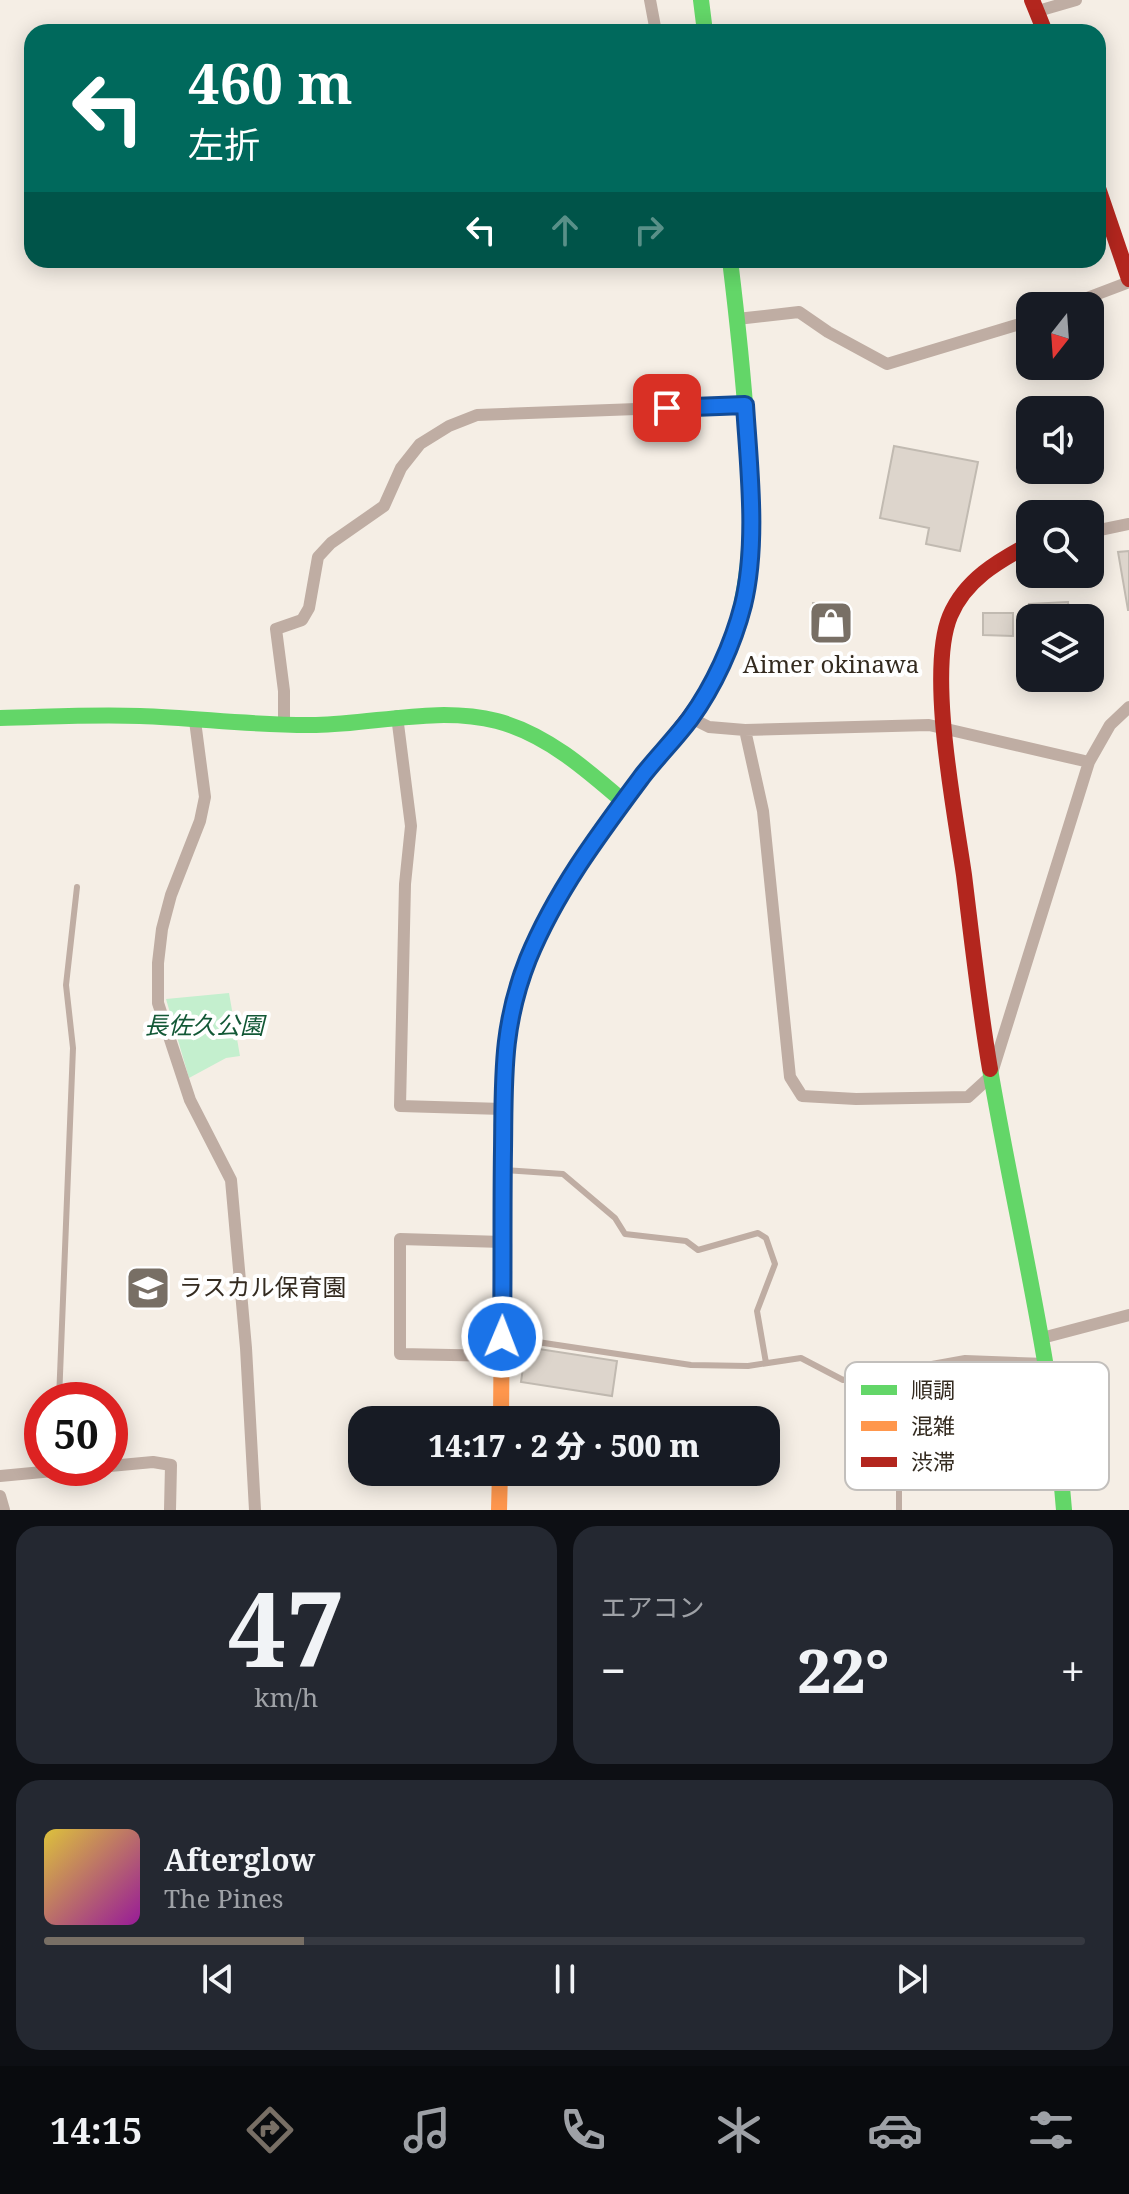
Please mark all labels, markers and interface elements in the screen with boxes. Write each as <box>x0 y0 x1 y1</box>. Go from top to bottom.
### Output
text: 460 m <box>188 44 353 120</box>
icon: left <box>56 56 160 160</box>
text: 左折 <box>188 120 260 169</box>
icon: left <box>459 208 503 252</box>
icon: ahead <box>543 208 587 252</box>
icon: right <box>627 208 671 252</box>
north arrow <box>1016 292 1104 380</box>
map controls <box>1016 292 1104 692</box>
pin <box>633 374 701 442</box>
icon: arrive <box>645 386 689 430</box>
button: sound <box>1016 396 1104 484</box>
button: search <box>1016 500 1104 588</box>
shop icon: Aimer okinawa <box>807 599 855 647</box>
button: layers <box>1016 604 1104 692</box>
place label: Aimer okinawa <box>743 647 919 680</box>
park label: 長佐久公園 <box>144 1008 267 1041</box>
school or university icon: ラスカル保育園 <box>124 1264 172 1312</box>
place label: ラスカル保育園 <box>179 1270 347 1303</box>
position arrow <box>460 1295 544 1379</box>
legend <box>845 1362 1109 1490</box>
text: 順調 <box>911 1374 955 1404</box>
speed limit sign: 50 <box>24 1382 128 1486</box>
text: 混雑 <box>911 1410 955 1440</box>
text: 14:17 · 2 分 · 500 m <box>428 1425 700 1466</box>
text: 渋滞 <box>911 1446 955 1476</box>
text: 47 <box>227 1556 345 1697</box>
text: エアコン <box>601 1589 705 1625</box>
text: 22° <box>797 1629 889 1711</box>
text: − <box>601 1640 626 1700</box>
text: + <box>1060 1640 1085 1700</box>
text: km/h <box>254 1679 318 1715</box>
text: Afterglow <box>164 1839 315 1880</box>
text: The Pines <box>164 1880 284 1916</box>
icon: previous <box>196 1957 240 2001</box>
icon: pause <box>543 1957 587 2001</box>
icon: next <box>890 1957 934 2001</box>
icon: directions <box>242 2102 298 2158</box>
icon: music <box>399 2102 455 2158</box>
icon: phone <box>555 2102 611 2158</box>
icon: climate <box>711 2102 767 2158</box>
icon: car <box>867 2102 923 2158</box>
icon: filters <box>1023 2102 1079 2158</box>
text: 14:15 <box>50 2106 142 2155</box>

